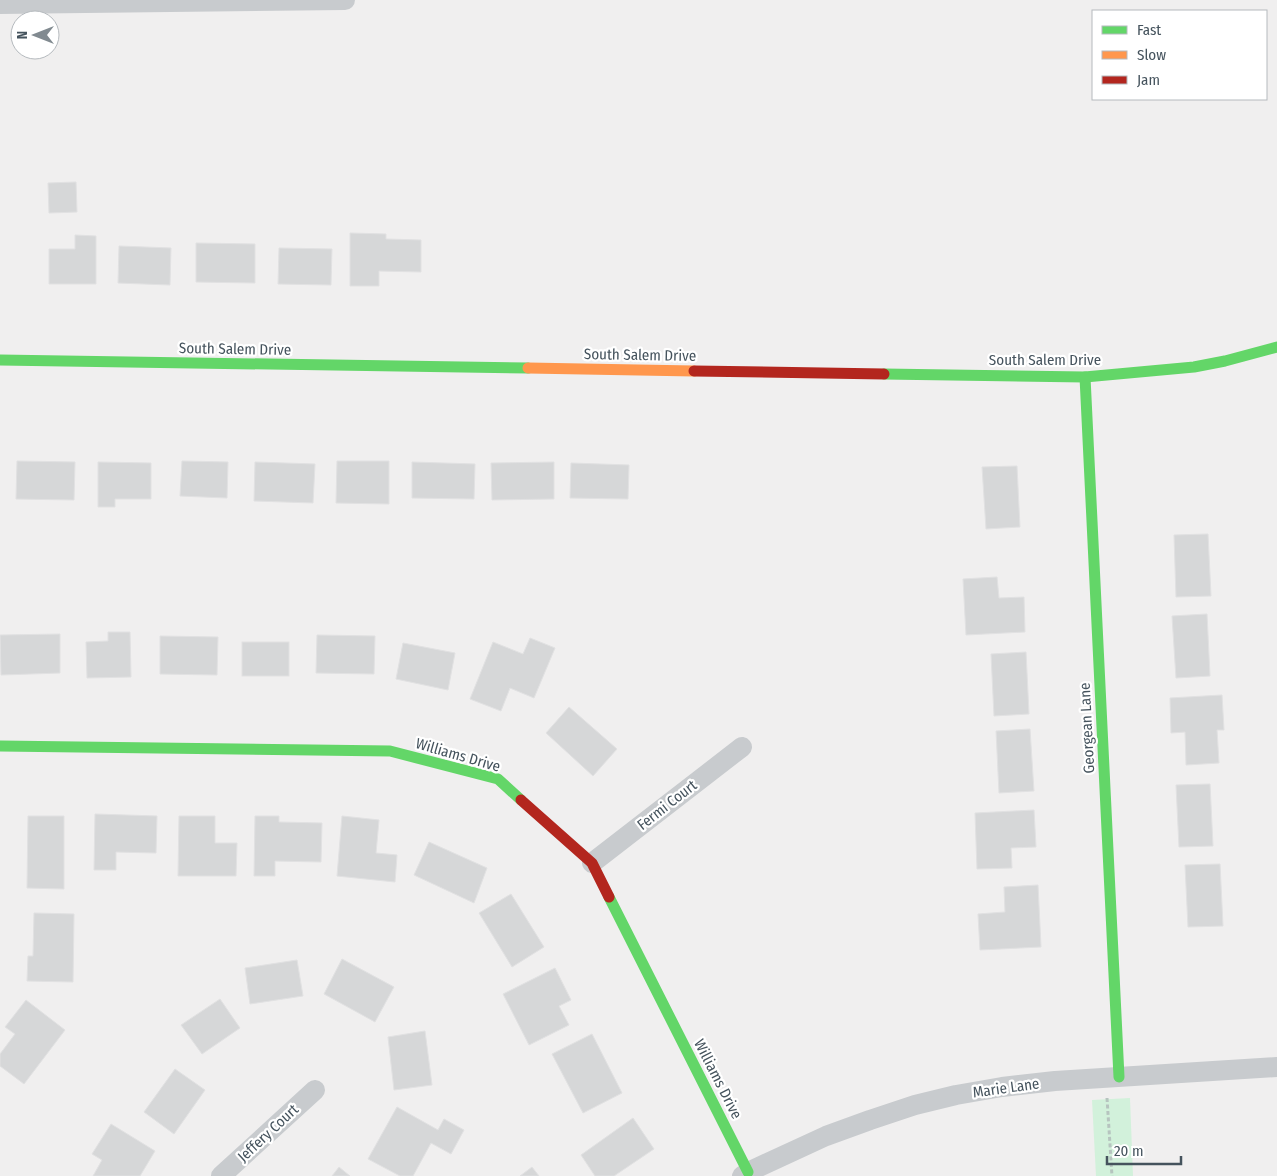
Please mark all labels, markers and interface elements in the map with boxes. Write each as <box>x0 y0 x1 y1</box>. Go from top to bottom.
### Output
north arrow <box>10 10 60 60</box>
legend <box>1092 10 1267 100</box>
text: Fast <box>1137 21 1161 39</box>
text: N <box>14 31 31 39</box>
text: Slow <box>1137 46 1166 64</box>
text: Jam <box>1137 71 1160 89</box>
street label: South Salem Drive <box>179 339 291 359</box>
street label: South Salem Drive <box>584 345 696 365</box>
street label: South Salem Drive <box>989 351 1101 369</box>
street label: Georgean Lane <box>1076 682 1098 774</box>
street label: Williams Drive <box>414 734 502 776</box>
street label: Fermi Court <box>634 776 700 834</box>
street label: Williams Drive <box>690 1036 746 1122</box>
street label: Marie Lane <box>971 1074 1041 1102</box>
street label: Jeffery Court <box>234 1100 302 1166</box>
scale bar <box>1107 1134 1181 1166</box>
text: 20 m <box>1114 1142 1144 1160</box>

